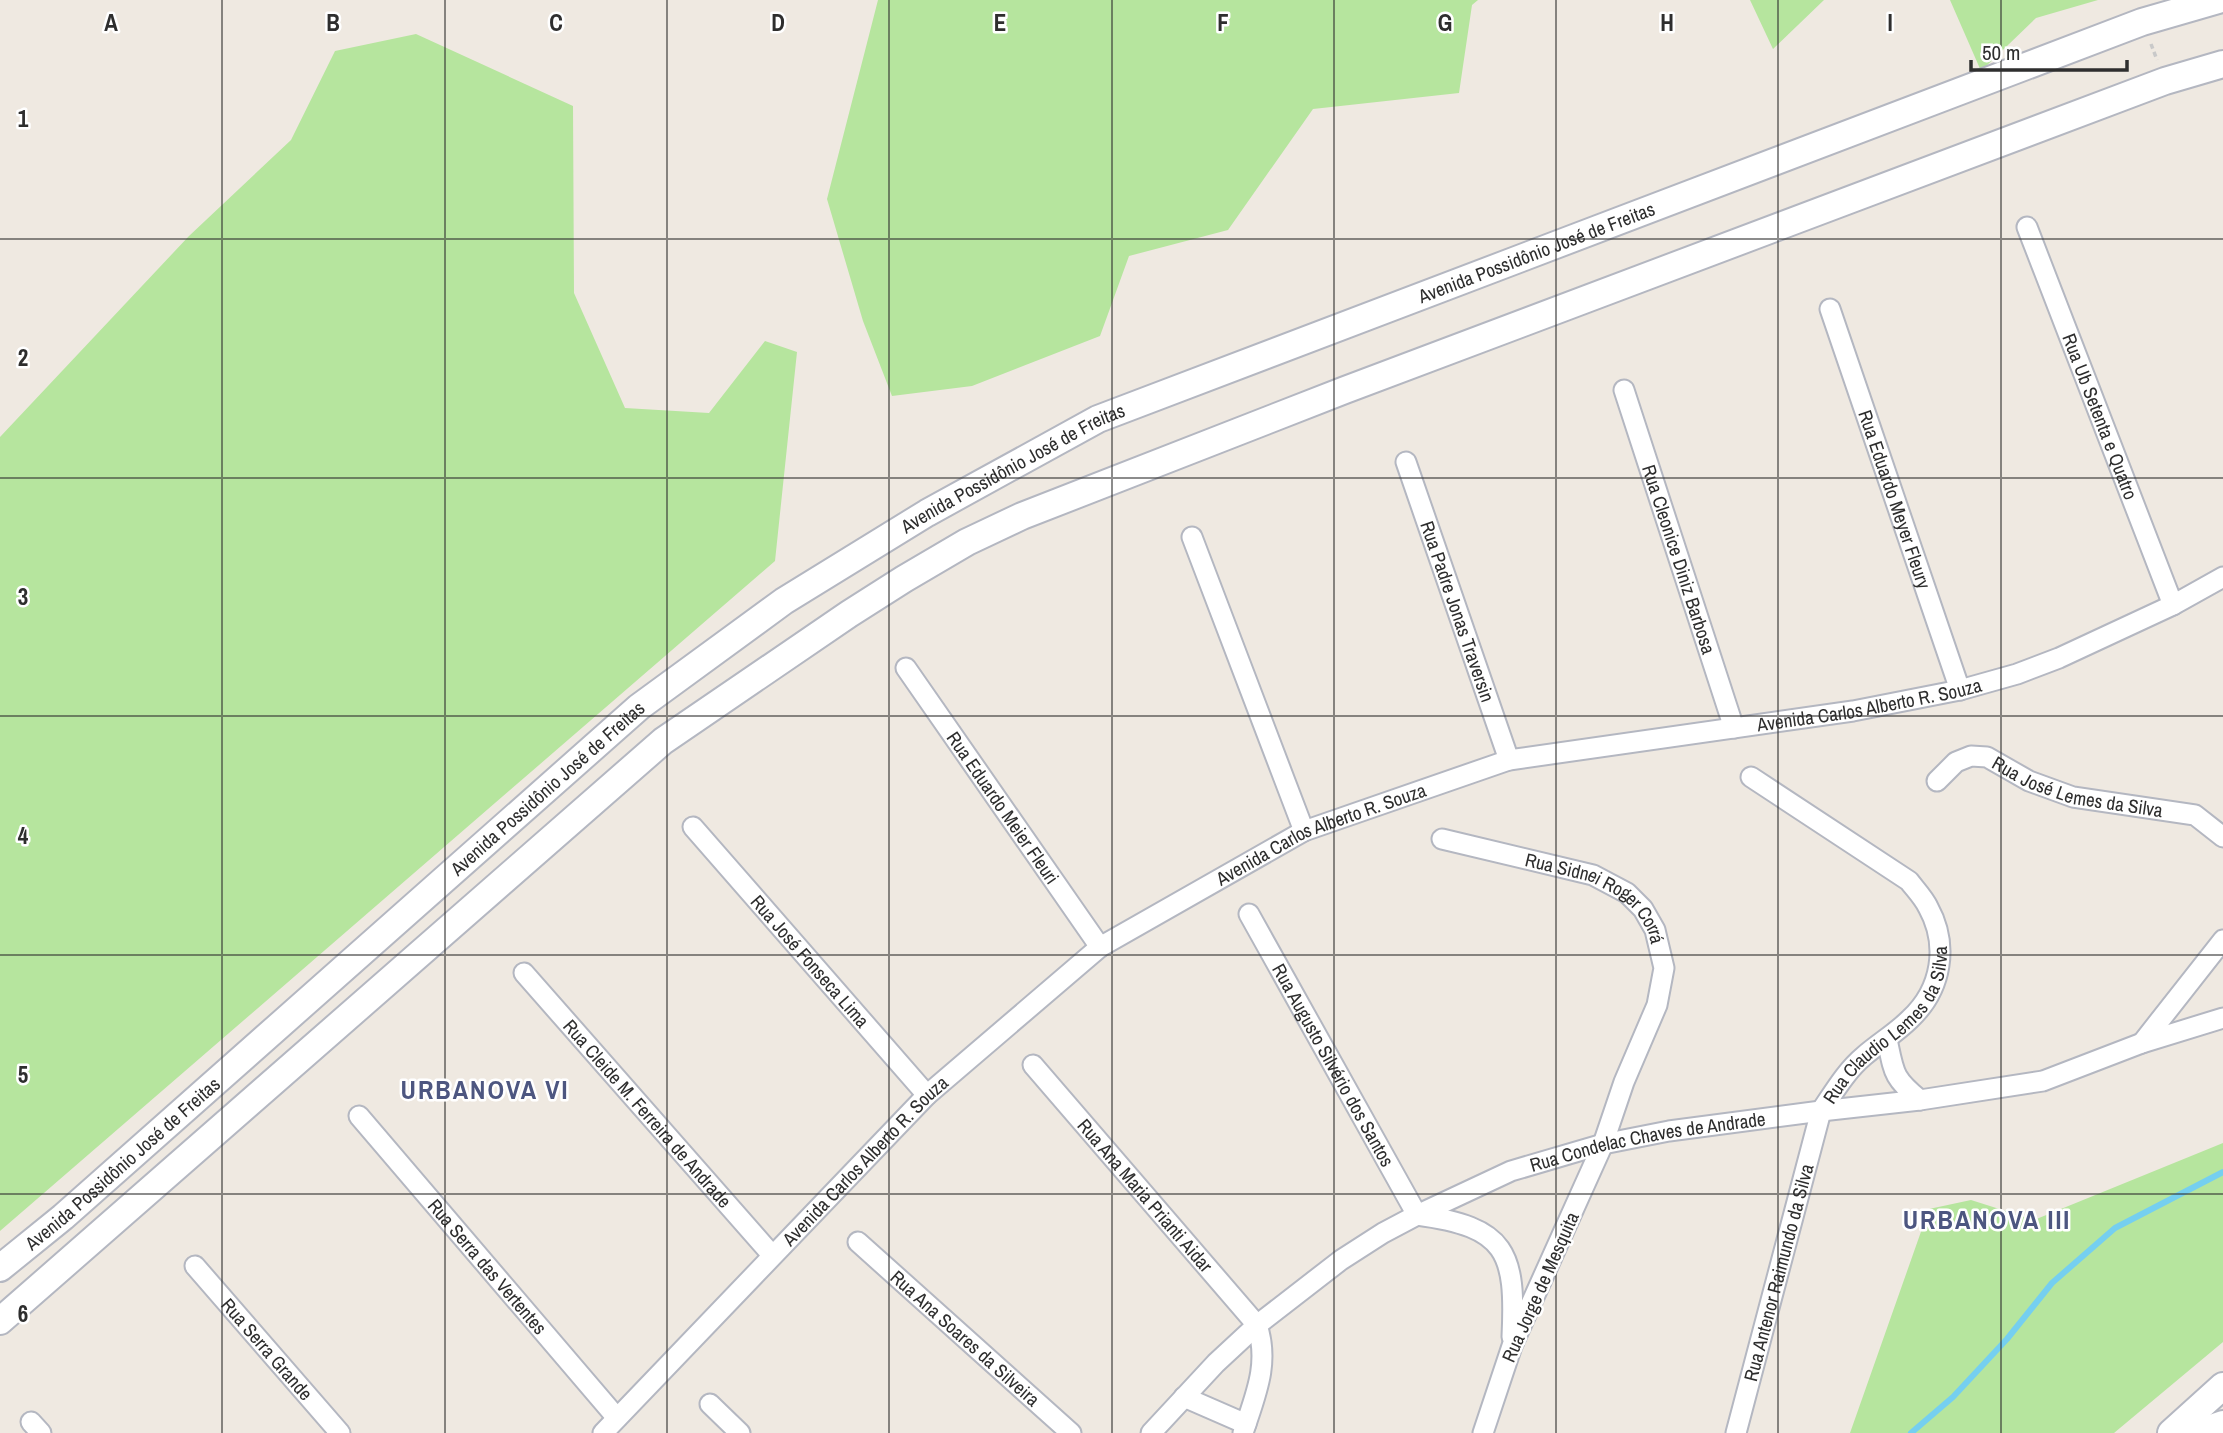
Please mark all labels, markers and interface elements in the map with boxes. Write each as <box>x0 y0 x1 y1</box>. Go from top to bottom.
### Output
text: A <box>104 7 118 38</box>
text: B <box>326 7 340 38</box>
text: C <box>549 7 563 38</box>
text: D <box>771 7 785 38</box>
text: E <box>994 7 1006 38</box>
text: F <box>1217 7 1229 38</box>
text: G <box>1438 7 1452 38</box>
text: H <box>1660 7 1674 38</box>
text: I <box>1887 7 1893 38</box>
scale bar <box>1971 28 2127 72</box>
text: 50 m <box>1982 38 2020 67</box>
text: 1 <box>18 103 29 134</box>
street label: Avenida Possidônio José de Freitas <box>1413 195 1659 309</box>
street label: Rua Ub Setenta e Quatro <box>2056 330 2144 503</box>
text: 2 <box>18 342 28 373</box>
street label: Avenida Possidônio José de Freitas <box>895 397 1129 540</box>
street label: Rua Eduardo Meyer Fleury <box>1852 406 1938 592</box>
street label: Rua Cleonice Diniz Barbosa <box>1636 461 1722 658</box>
street label: Rua Padre Jonas Traversin <box>1414 517 1501 705</box>
text: 3 <box>18 581 28 612</box>
street label: Avenida Carlos Alberto R. Souza <box>1754 671 1985 738</box>
street label: Avenida Possidônio José de Freitas <box>444 695 650 882</box>
street label: Rua Eduardo Meier Fleuri <box>941 726 1065 889</box>
street label: Rua José Lemes da Silva <box>1988 750 2165 823</box>
street label: Avenida Carlos Alberto R. Souza <box>1210 777 1430 892</box>
text: 4 <box>18 820 29 851</box>
street label: Rua Sidnei Roger Corrá <box>1523 846 1671 947</box>
street label: Rua José Fonseca Lima <box>745 889 875 1033</box>
street label: Rua Claudio Lemes da Silva <box>1817 946 1953 1109</box>
street label: Rua Augusto Silvério dos Santos <box>1266 959 1401 1172</box>
street label: Rua Cleide M. Ferreira de Andrade <box>558 1014 737 1213</box>
text: 5 <box>18 1059 28 1090</box>
street label: Avenida Carlos Alberto R. Souza <box>776 1070 954 1252</box>
street label: Avenida Possidônio José de Freitas <box>19 1071 226 1256</box>
district label: URBANOVA VI <box>401 1072 569 1107</box>
street label: Rua Condelac Chaves de Andrade <box>1527 1105 1767 1178</box>
street label: Rua Ana Maria Prianti Aidar <box>1072 1113 1219 1278</box>
street label: Rua Antenor Raimundo da Silva <box>1737 1161 1820 1384</box>
street label: Rua Serra das Vertentes <box>422 1193 553 1340</box>
district label: URBANOVA III <box>1903 1202 2071 1237</box>
street label: Rua Jorge de Mesquita <box>1495 1207 1585 1366</box>
street label: Rua Ana Soares da Silveira <box>885 1264 1046 1412</box>
street label: Rua Serra Grande <box>216 1292 319 1406</box>
text: 6 <box>18 1298 28 1329</box>

